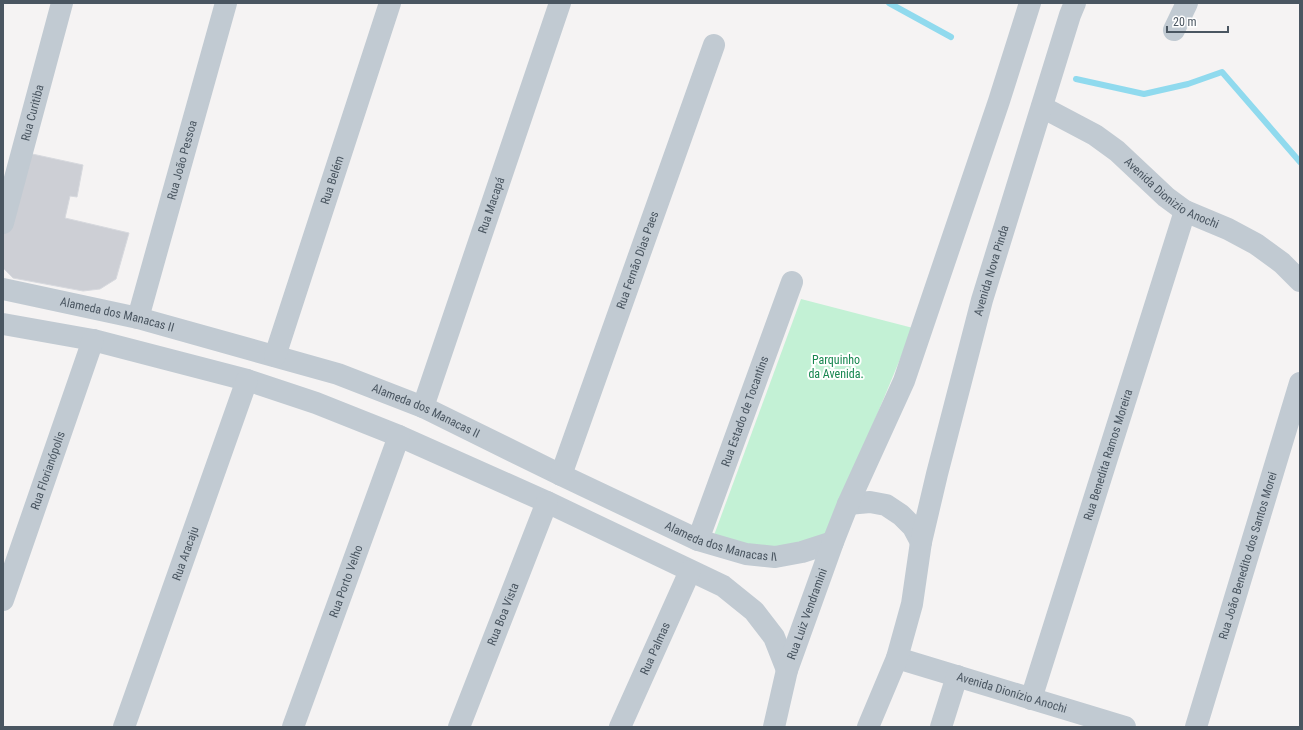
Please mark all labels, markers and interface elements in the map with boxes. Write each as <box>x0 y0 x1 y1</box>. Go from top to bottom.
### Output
scale bar <box>1167 8 1228 34</box>
text: 20 m <box>1173 15 1197 29</box>
street label: Rua Curitiba <box>18 83 47 143</box>
street label: Rua João Pessoa <box>164 118 200 201</box>
street label: Rua Belém <box>318 154 347 206</box>
street label: Avenida Dionizio Anochi <box>1121 155 1221 231</box>
street label: Rua Macapá <box>475 175 508 235</box>
street label: Rua Fernão Dias Paes <box>614 209 661 311</box>
street label: Avenida Nova Pinda <box>971 223 1012 317</box>
street label: Alameda dos Manacas II <box>59 294 176 335</box>
park label: Parquinho da Avenida. <box>808 353 864 381</box>
street label: Rua Estado de Tocantins <box>718 354 771 469</box>
street label: Alameda dos Manacas II <box>370 381 482 441</box>
street label: Rua Benedita Ramos Moreira <box>1081 387 1135 522</box>
street label: Rua Florianópolis <box>28 429 68 512</box>
street label: Rua João Benedito dos Santos Morei <box>1216 470 1280 641</box>
street label: Alameda dos Manacas II <box>663 518 778 564</box>
street label: Rua Aracaju <box>169 524 202 583</box>
street label: Rua Porto Velho <box>326 543 366 620</box>
street label: Rua Luiz Vendramini <box>784 566 830 662</box>
street label: Rua Boa Vista <box>485 581 522 648</box>
street label: Rua Palmas <box>637 620 673 677</box>
street label: Avenida Dionízio Anochi <box>955 669 1069 716</box>

